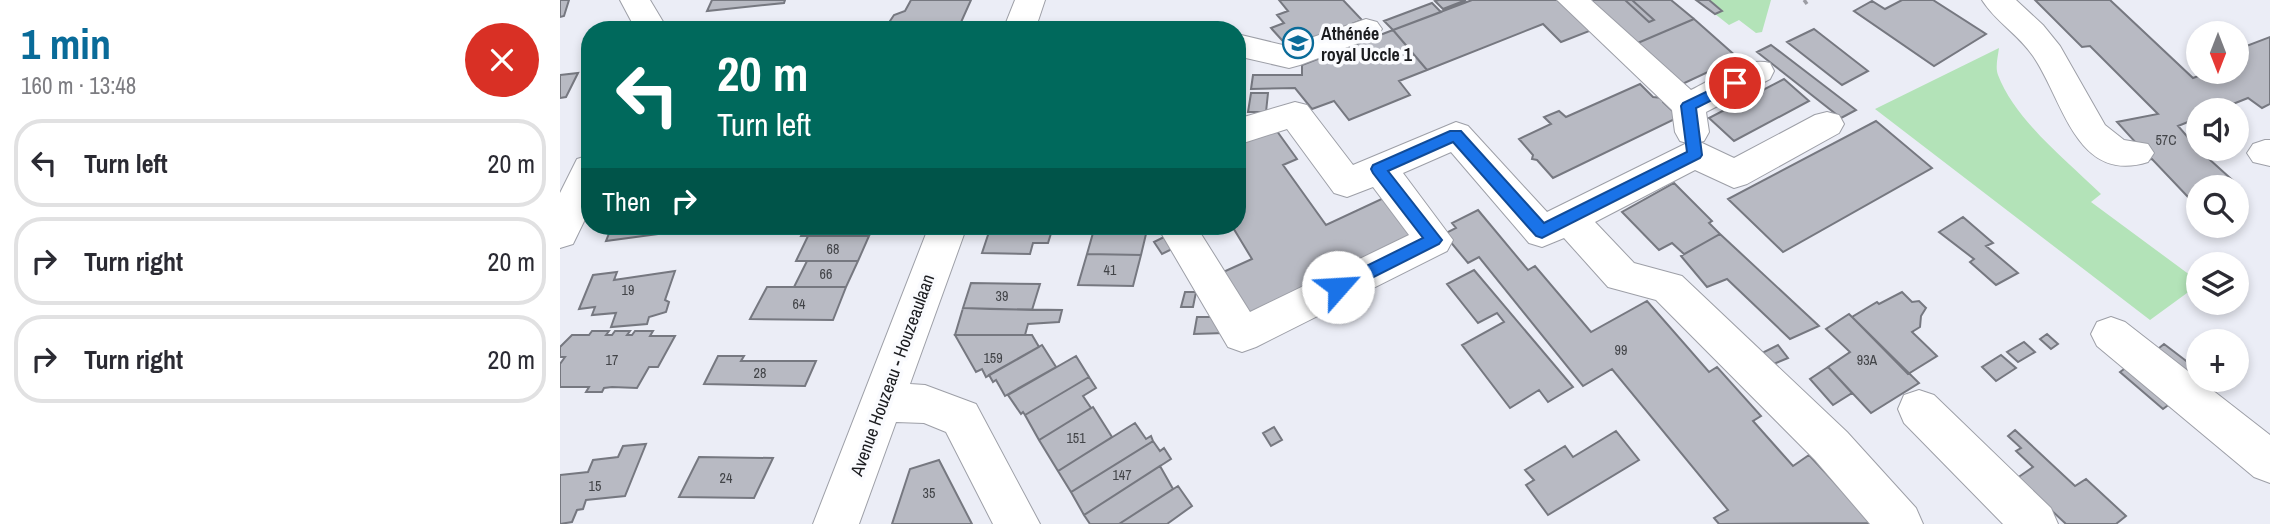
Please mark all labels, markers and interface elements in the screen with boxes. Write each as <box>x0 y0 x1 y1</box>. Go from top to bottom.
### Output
text: 1 min <box>21 16 111 72</box>
place label: Athénée royal Uccle 1 <box>1321 21 1413 67</box>
north arrow <box>2186 21 2249 84</box>
map controls <box>2186 21 2249 392</box>
button: close <box>465 23 539 97</box>
school or university icon: Athénée royal Uccle 1 <box>1281 26 1315 60</box>
text: 20 m <box>717 40 809 106</box>
icon: left <box>602 49 693 140</box>
pin <box>1705 53 1765 113</box>
icon: arrive <box>1716 64 1754 102</box>
text: 160 m · 13:48 <box>21 70 136 101</box>
button: sound <box>2186 98 2249 161</box>
text: Turn left <box>717 103 811 146</box>
house number: 57C <box>2155 131 2177 149</box>
icon: left <box>25 144 63 182</box>
text: Turn left <box>84 146 168 181</box>
text: 20 m <box>488 146 535 181</box>
button: search <box>2186 175 2249 238</box>
icon: right <box>665 182 703 220</box>
text: Then <box>602 184 651 219</box>
house number: 68 <box>827 240 839 258</box>
icon: right <box>25 242 63 280</box>
text: Turn right <box>84 244 183 279</box>
text: 20 m <box>488 244 535 279</box>
position arrow <box>1301 250 1375 324</box>
button: layers <box>2186 252 2249 315</box>
house number: 41 <box>1104 261 1117 279</box>
house number: 66 <box>820 265 832 283</box>
street label: Avenue Houzeau - Houzeaulaan <box>843 271 940 480</box>
house number: 19 <box>622 281 634 299</box>
house number: 39 <box>996 287 1008 305</box>
house number: 64 <box>793 295 806 313</box>
button: + <box>2186 329 2249 392</box>
icon: right <box>25 340 63 378</box>
house number: 99 <box>1615 341 1627 359</box>
text: Turn right <box>84 342 183 377</box>
text: 20 m <box>488 342 535 377</box>
house number: 159 <box>983 349 1003 367</box>
house number: 17 <box>606 351 618 369</box>
house number: 93A <box>1857 351 1878 369</box>
house number: 28 <box>754 364 766 382</box>
house number: 151 <box>1066 429 1086 447</box>
house number: 147 <box>1112 466 1132 484</box>
house number: 24 <box>720 469 733 487</box>
house number: 15 <box>589 477 601 495</box>
house number: 35 <box>923 484 935 502</box>

